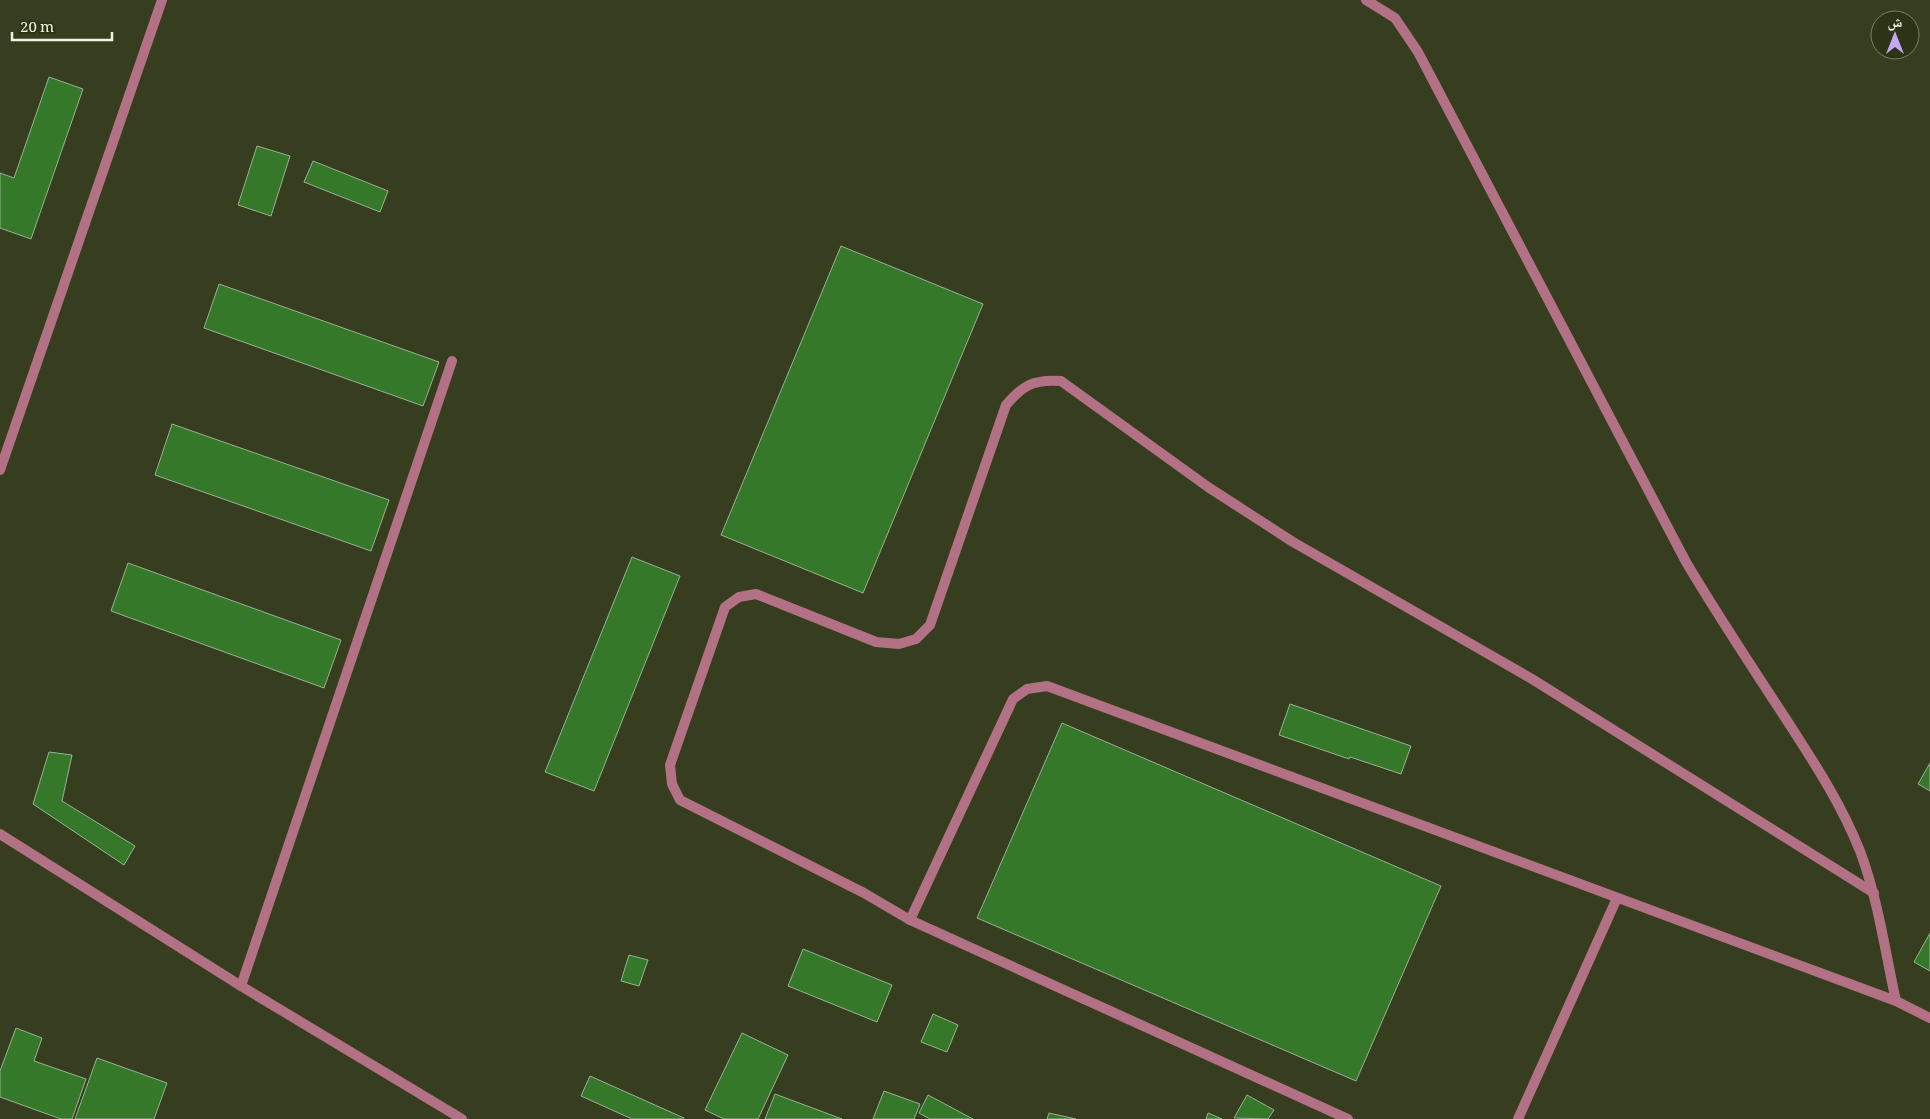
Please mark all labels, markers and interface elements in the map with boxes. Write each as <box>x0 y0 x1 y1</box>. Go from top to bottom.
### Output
scale bar <box>12 10 112 42</box>
north arrow <box>1870 10 1920 60</box>
text: ش <box>1888 12 1903 36</box>
text: 20 m <box>20 16 54 42</box>

